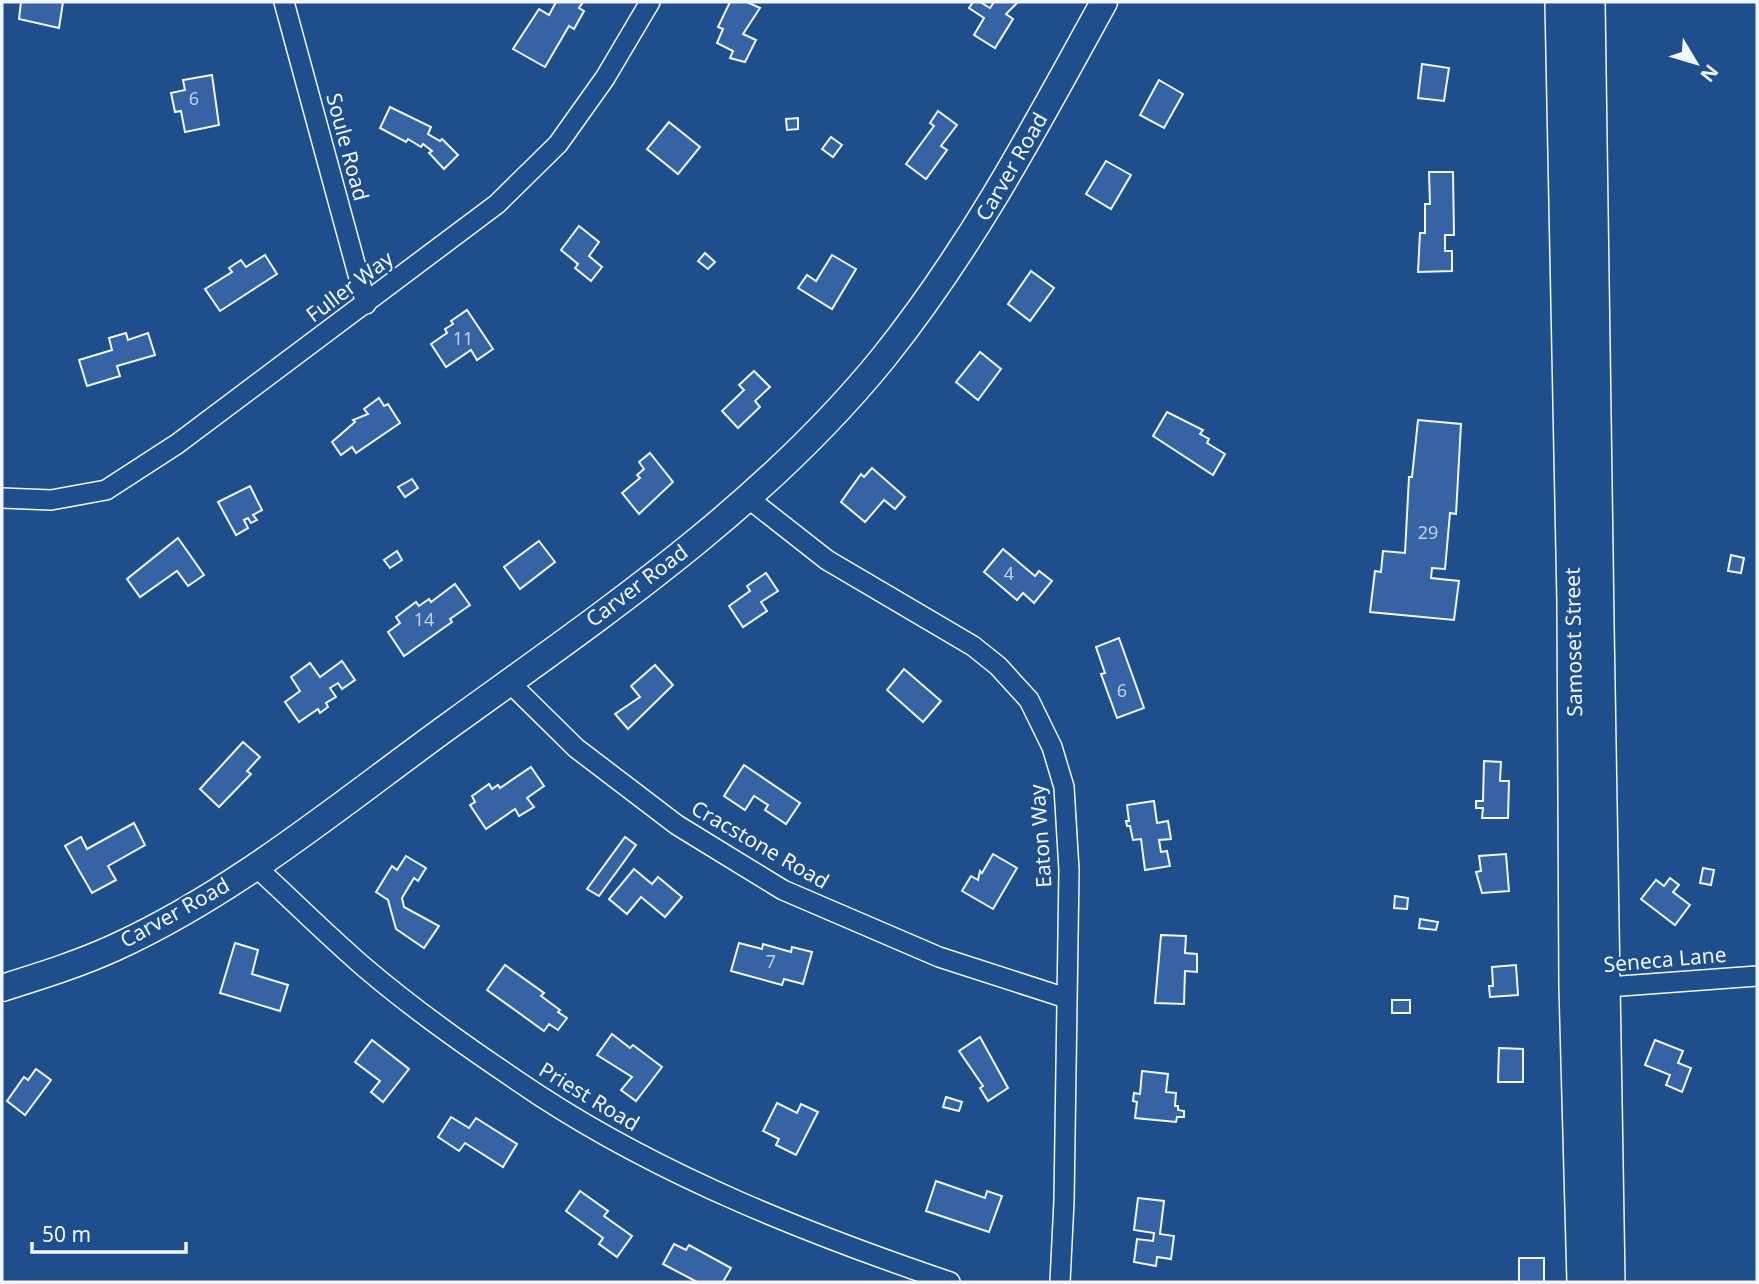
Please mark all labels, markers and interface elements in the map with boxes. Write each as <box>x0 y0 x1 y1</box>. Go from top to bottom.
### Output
north arrow <box>1661 28 1731 98</box>
text: N <box>1694 59 1724 88</box>
house number: 6 <box>189 86 199 110</box>
street label: Soule Road <box>320 90 376 204</box>
street label: Carver Road <box>969 107 1053 226</box>
street label: Fuller Way <box>300 244 399 328</box>
house number: 11 <box>453 326 473 350</box>
house number: 29 <box>1418 520 1438 544</box>
street label: Carver Road <box>580 538 693 633</box>
house number: 4 <box>1004 561 1014 585</box>
street label: Samoset Street <box>1558 567 1588 717</box>
house number: 14 <box>414 607 434 631</box>
house number: 6 <box>1117 678 1127 702</box>
street label: Eaton Way <box>1022 783 1058 889</box>
street label: Cracstone Road <box>687 793 834 895</box>
street label: Carver Road <box>115 871 234 954</box>
street label: Seneca Lane <box>1602 940 1727 978</box>
house number: 7 <box>766 949 776 973</box>
street label: Priest Road <box>534 1055 645 1137</box>
scale bar <box>32 1210 186 1254</box>
text: 50 m <box>42 1220 91 1248</box>

